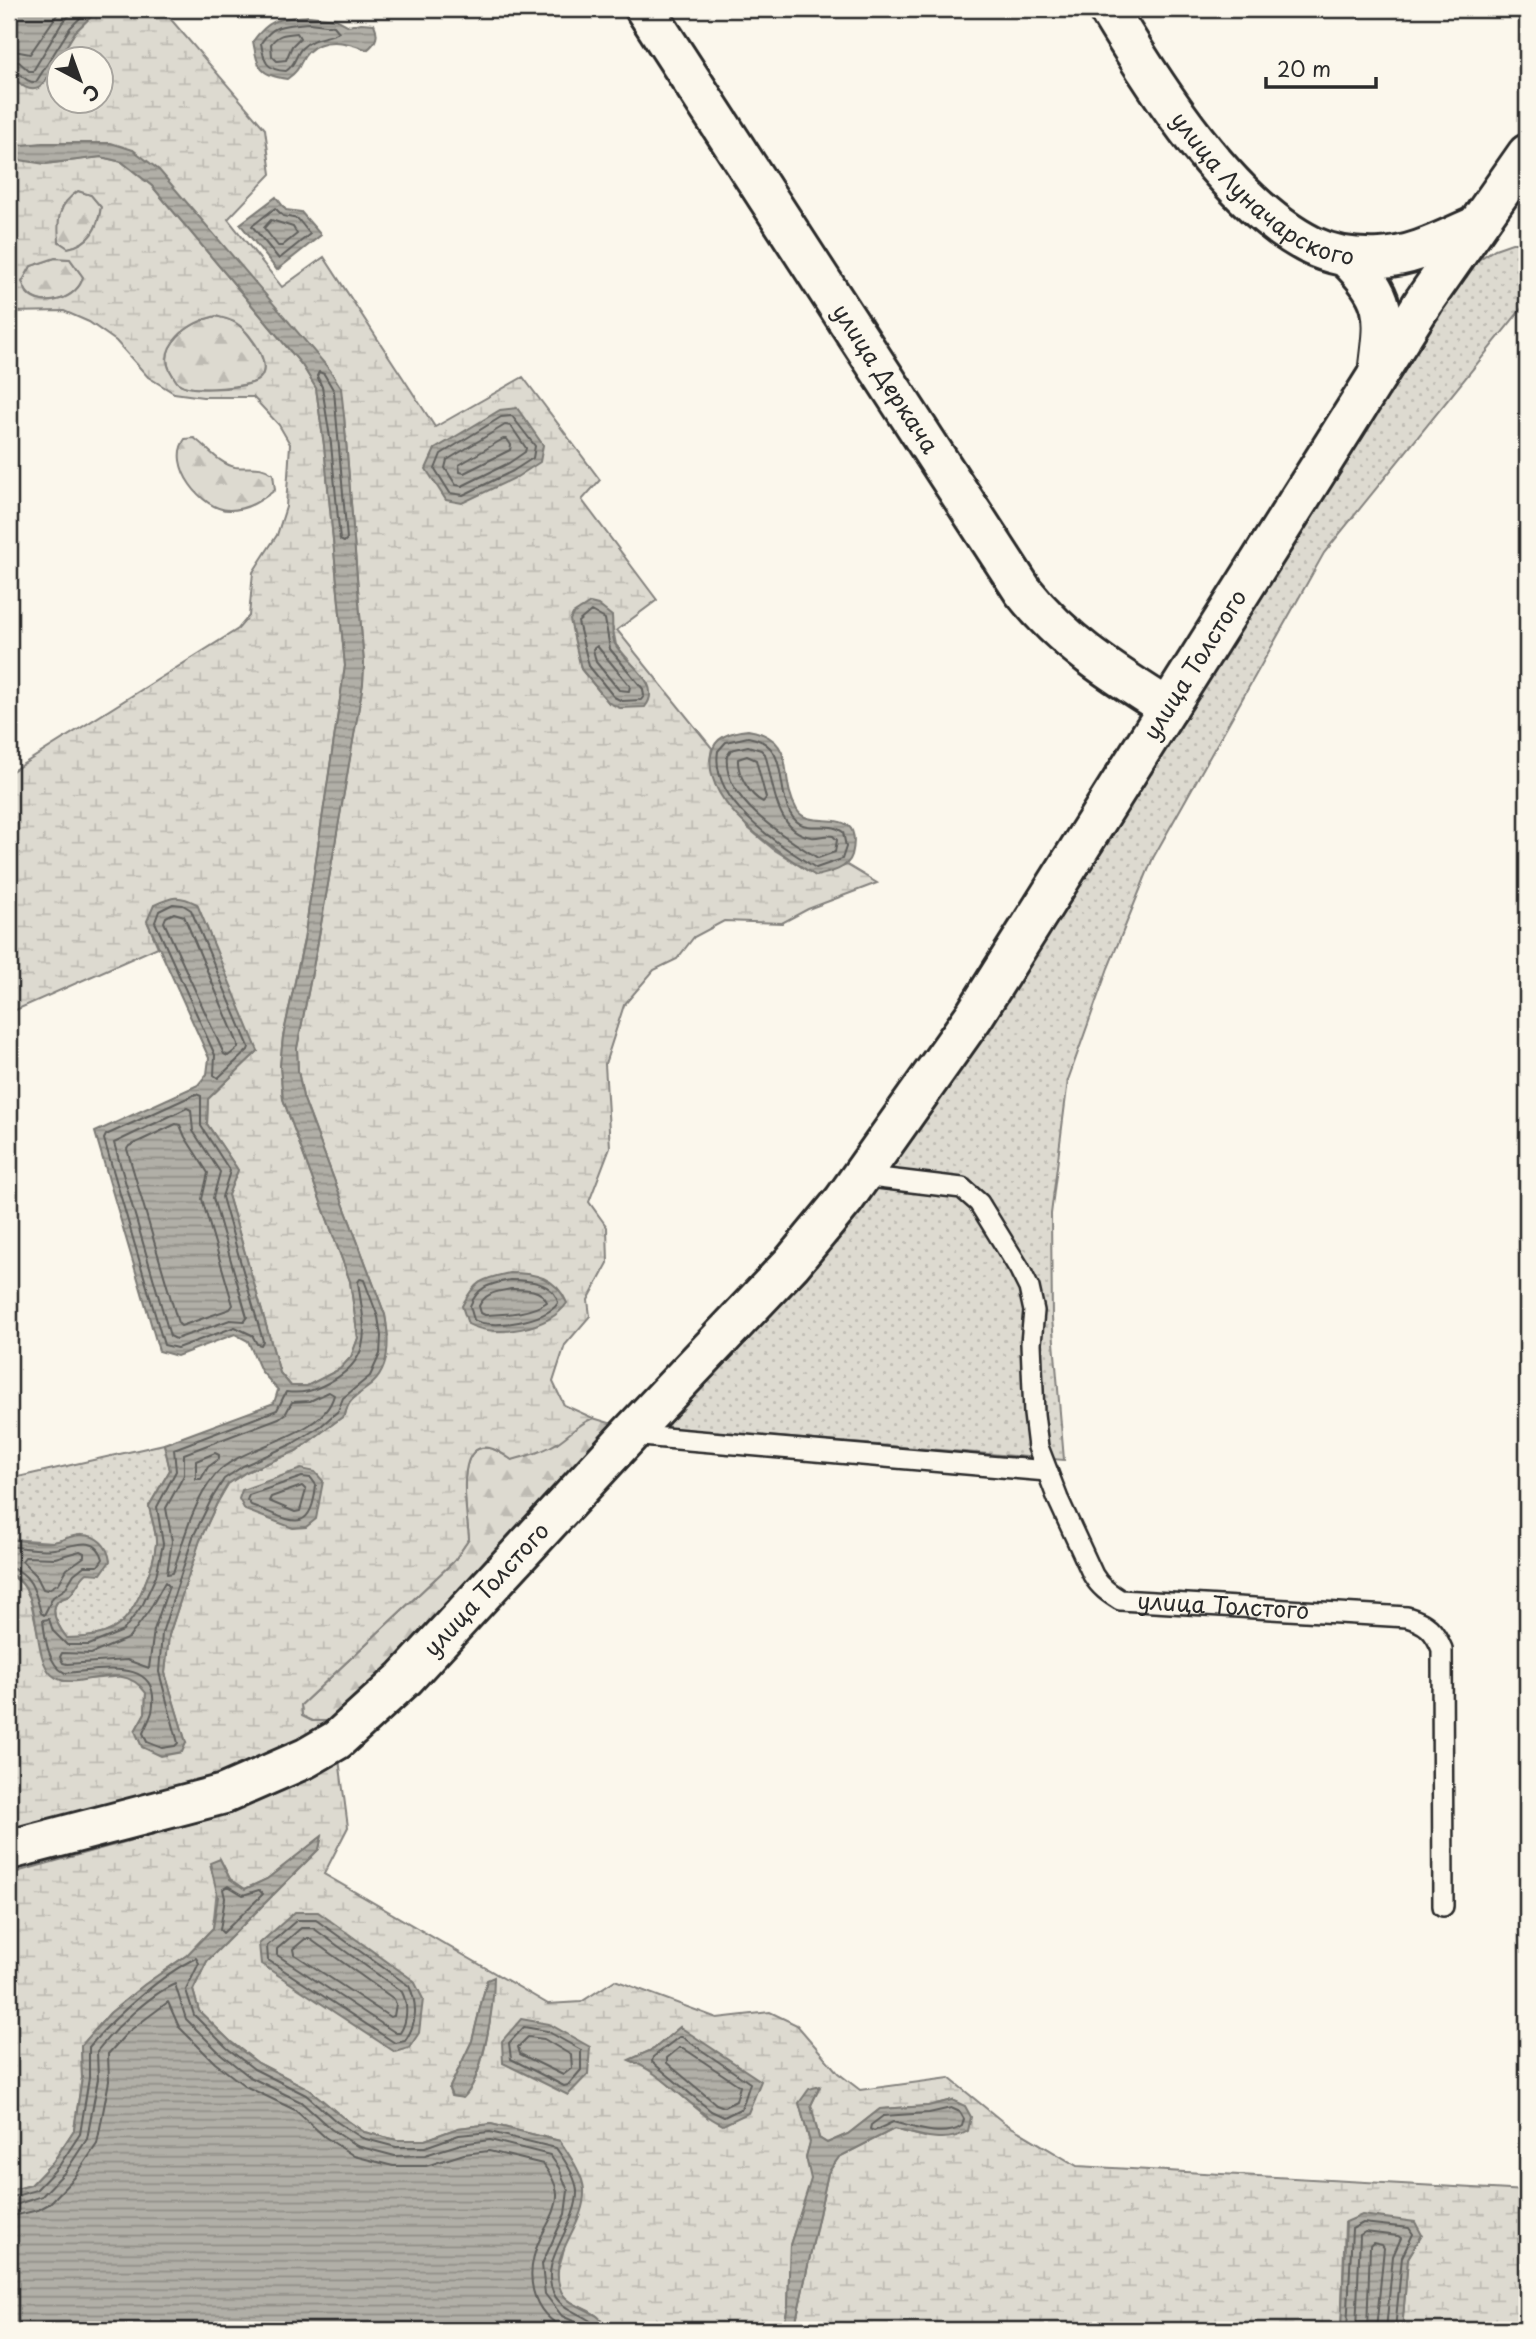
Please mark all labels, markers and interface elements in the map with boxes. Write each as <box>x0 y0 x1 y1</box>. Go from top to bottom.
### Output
north arrow <box>46 46 116 116</box>
scale bar <box>1266 46 1377 90</box>
text: 20 m <box>1277 52 1331 84</box>
text: С <box>77 78 106 109</box>
street label: улица Луначарского <box>1164 103 1357 273</box>
street label: улица Деркача <box>825 296 948 460</box>
street label: улица Толстого <box>1133 582 1254 746</box>
street label: улица Толстого <box>414 1513 557 1664</box>
street label: улица Толстого <box>1136 1582 1310 1627</box>

